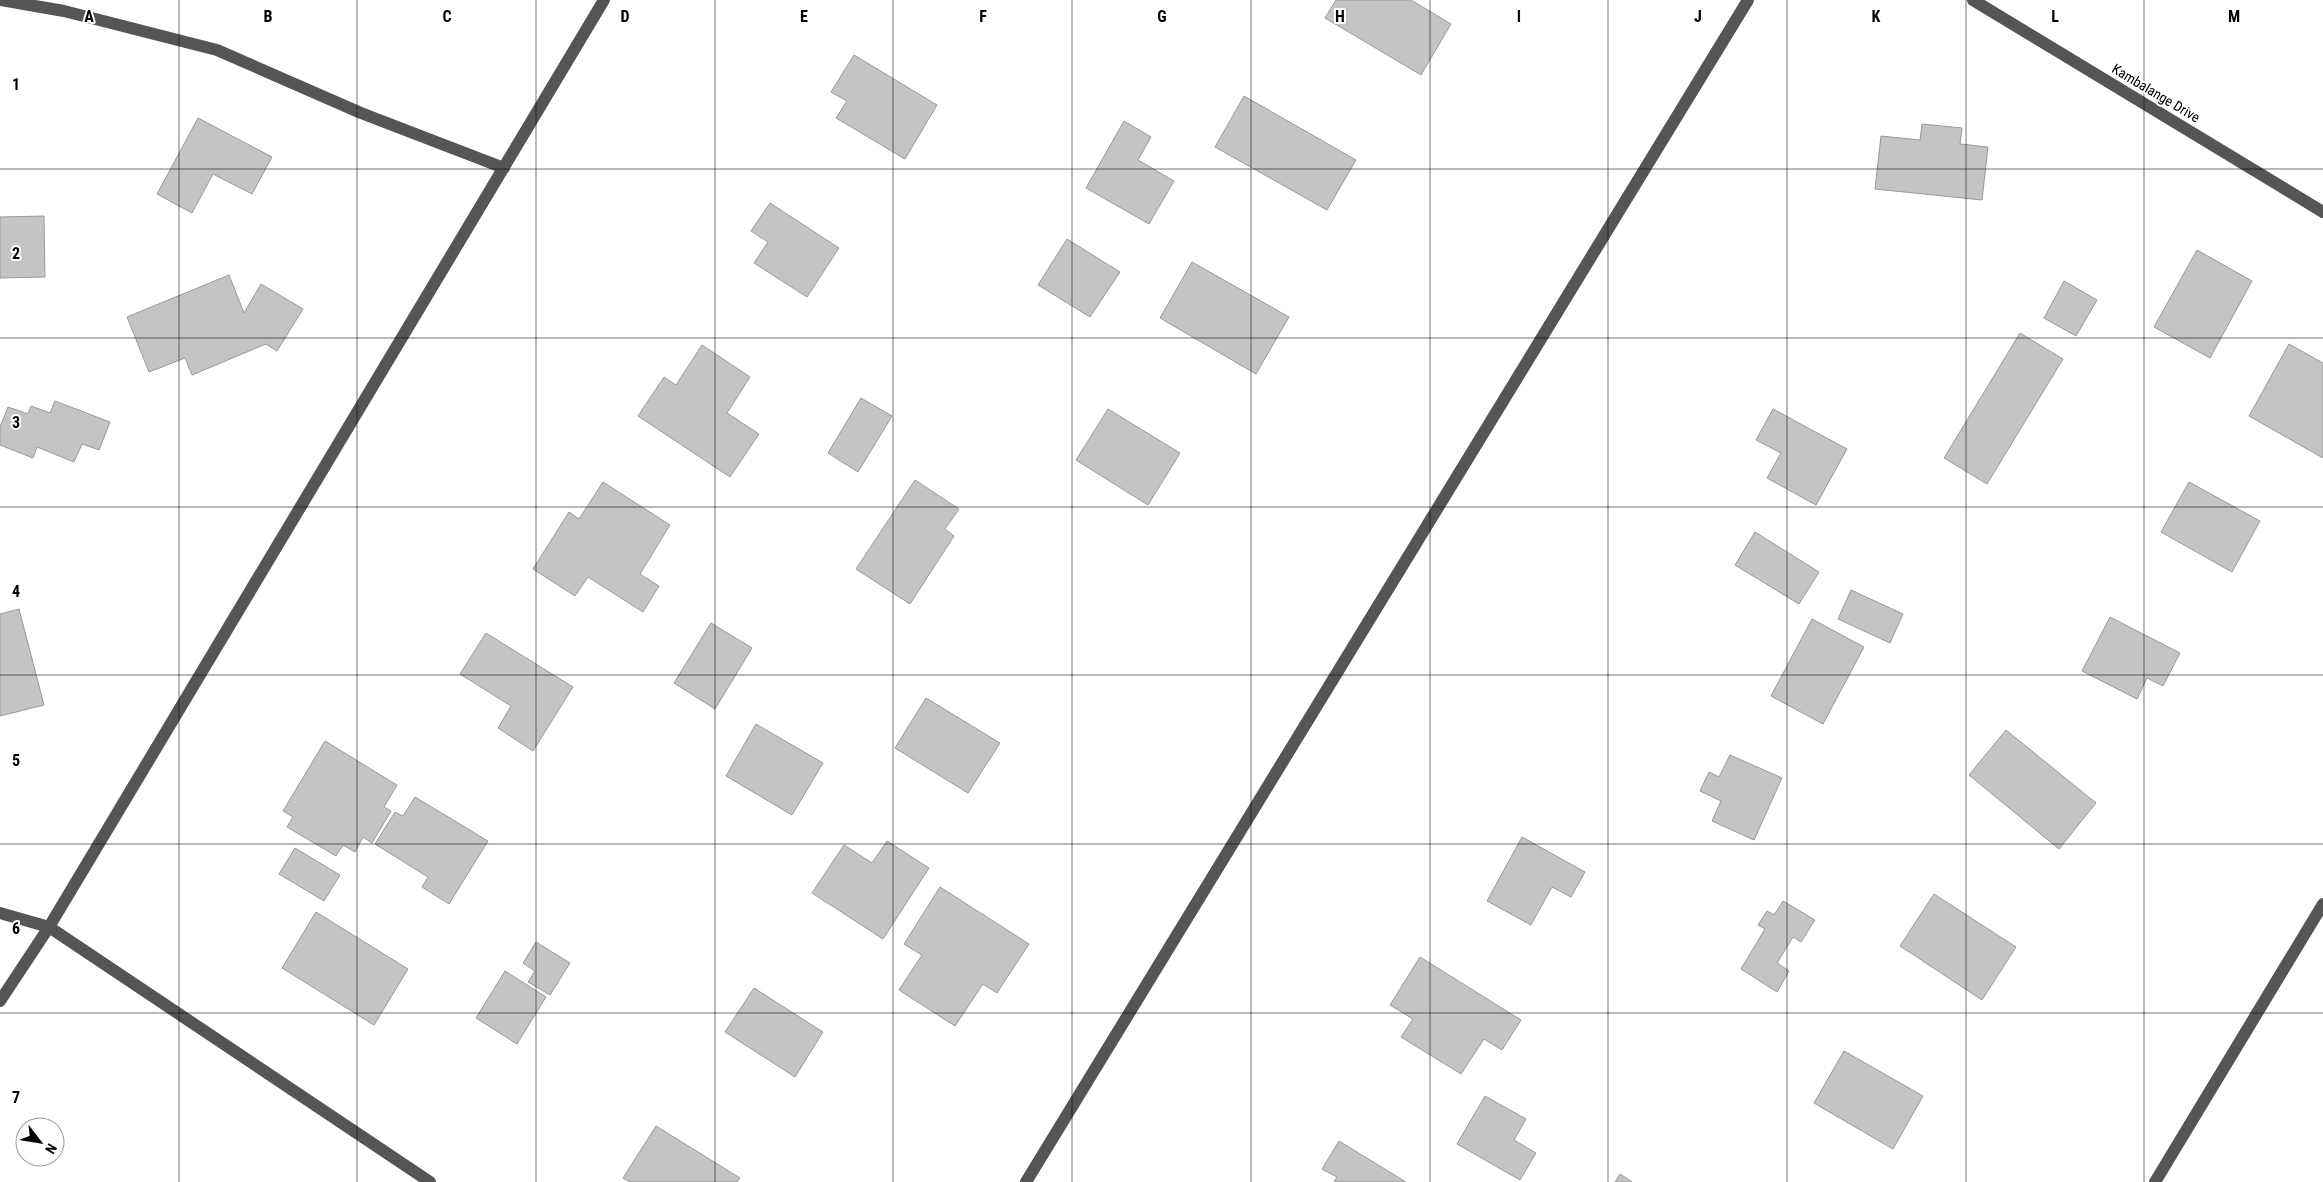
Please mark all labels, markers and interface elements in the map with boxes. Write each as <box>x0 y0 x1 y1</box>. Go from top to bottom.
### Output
text: A <box>84 7 94 26</box>
text: B <box>264 7 273 26</box>
text: C <box>442 7 452 26</box>
text: D <box>620 7 630 26</box>
text: E <box>800 7 808 26</box>
text: F <box>979 7 987 26</box>
text: G <box>1157 7 1167 26</box>
text: H <box>1335 7 1345 26</box>
text: I <box>1517 7 1521 26</box>
text: J <box>1694 7 1702 26</box>
text: K <box>1872 7 1881 26</box>
text: L <box>2051 7 2059 26</box>
text: M <box>2228 7 2240 26</box>
street label: Kambalange Drive <box>2109 60 2203 126</box>
text: 1 <box>12 75 20 94</box>
text: 2 <box>12 244 20 263</box>
text: 3 <box>12 413 20 432</box>
text: 4 <box>12 582 20 601</box>
text: 5 <box>12 751 20 770</box>
text: 6 <box>12 919 20 938</box>
text: 7 <box>12 1088 20 1107</box>
north arrow <box>15 1117 65 1167</box>
text: N <box>42 1141 60 1156</box>

